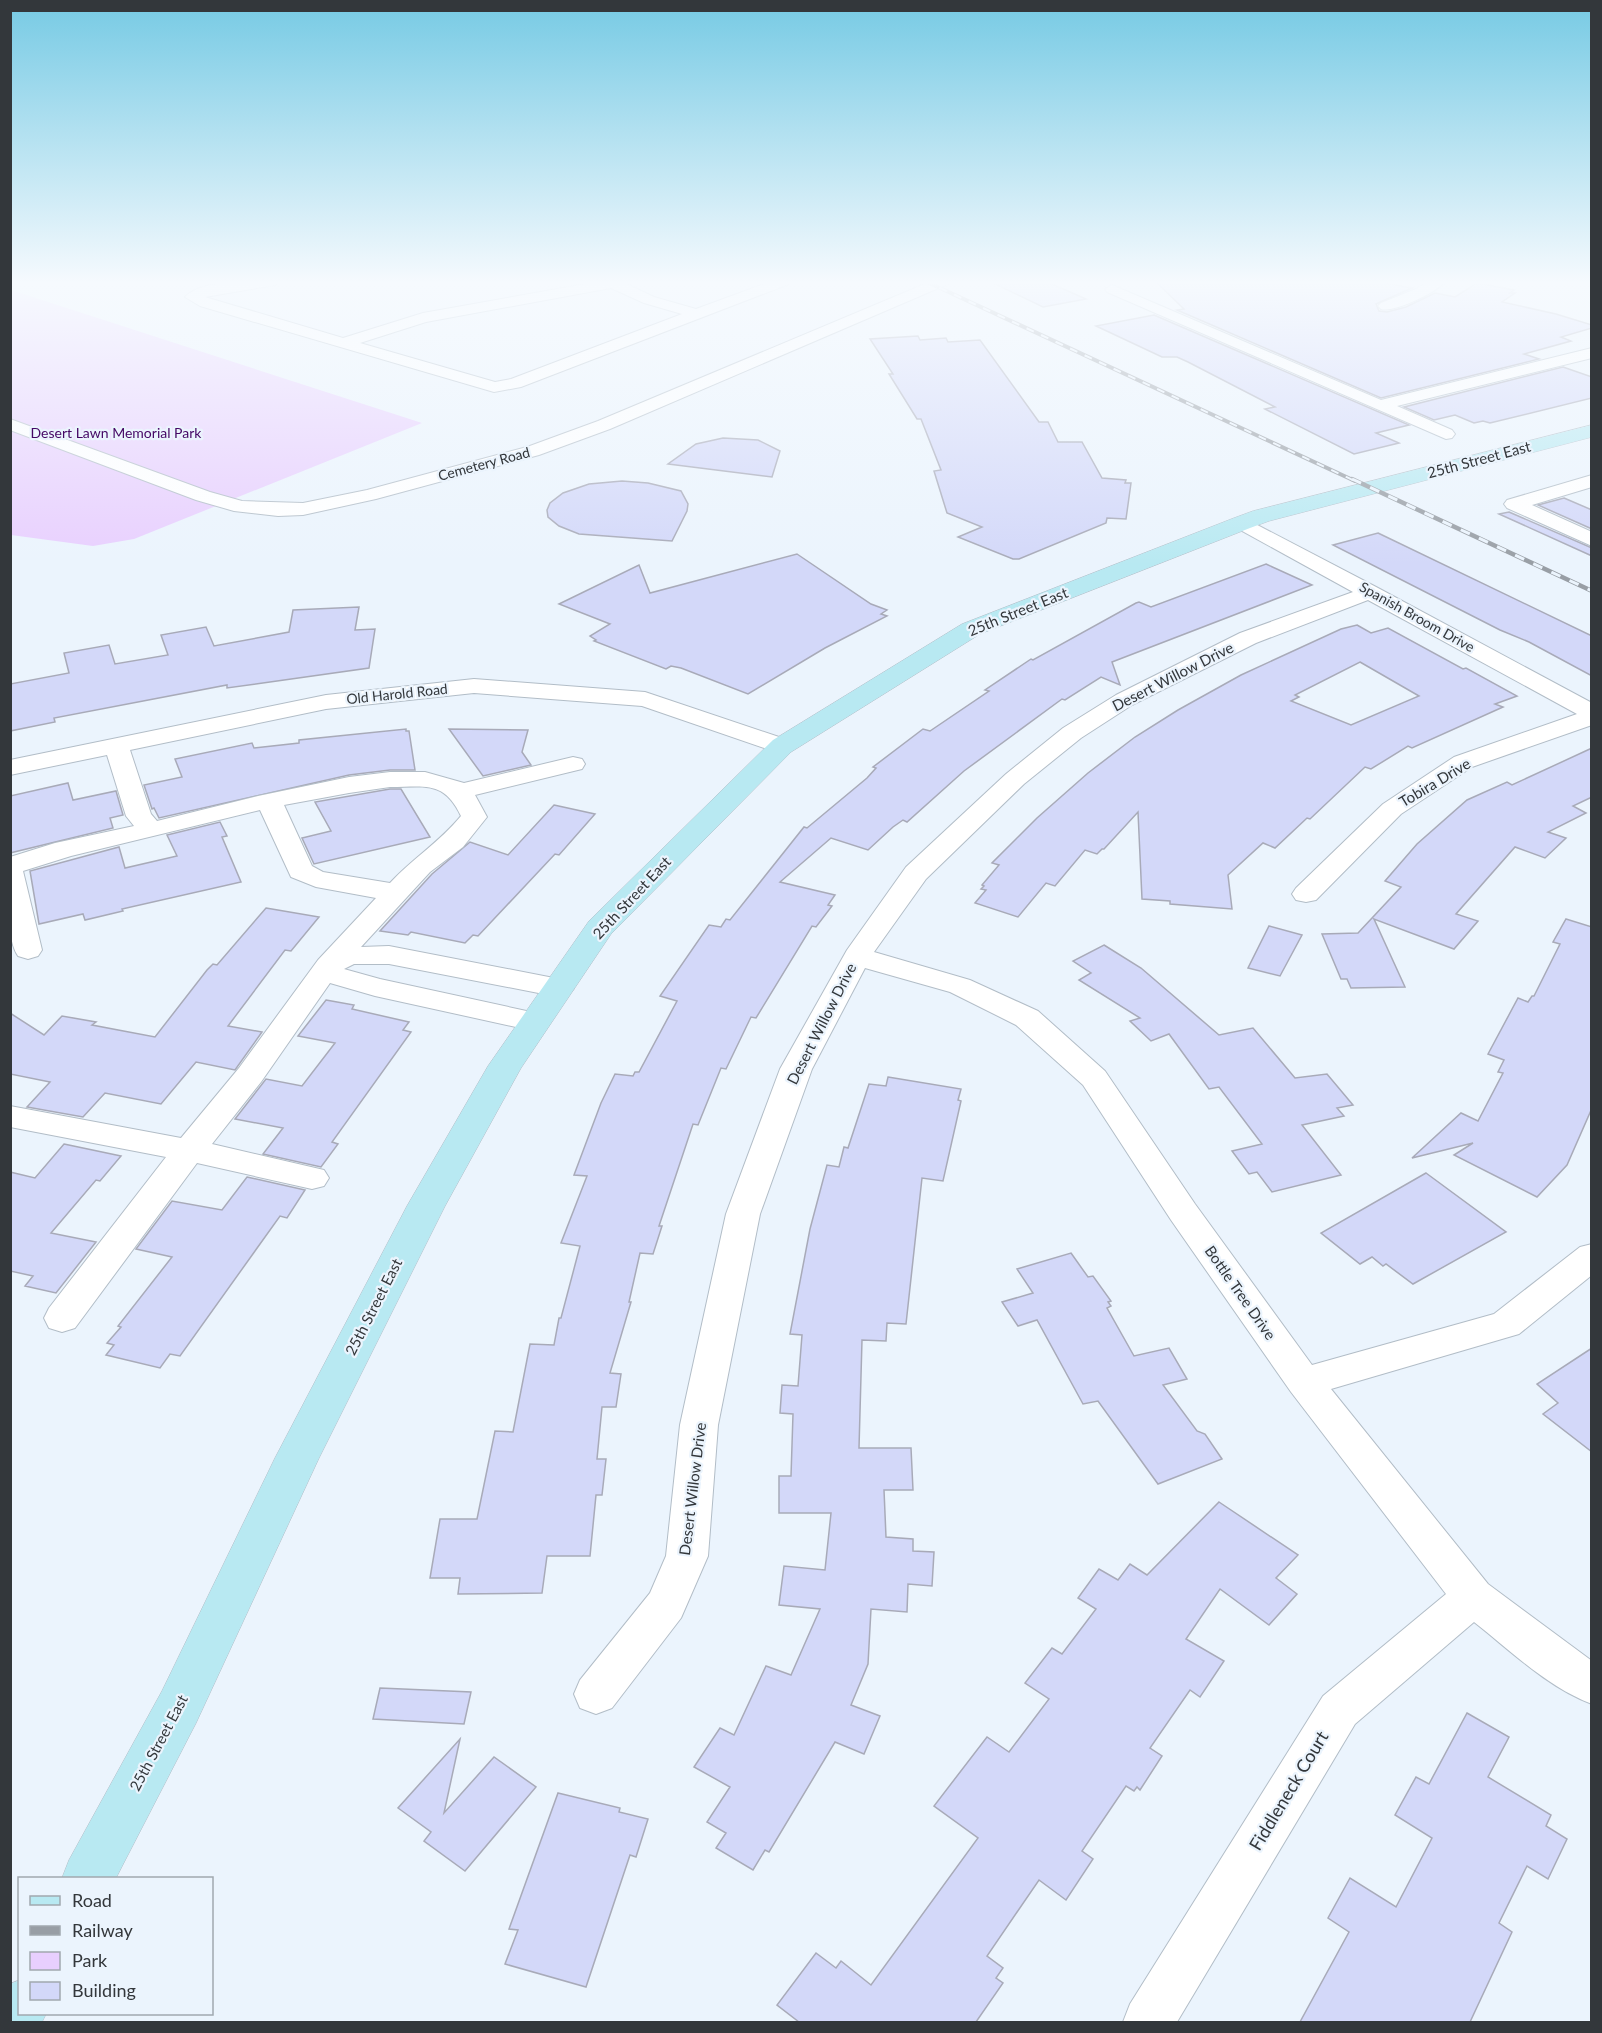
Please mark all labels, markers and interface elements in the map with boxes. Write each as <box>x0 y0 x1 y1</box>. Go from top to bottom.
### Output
park label: Desert Lawn Memorial Park <box>31 424 202 441</box>
street label: 25th Street East <box>1425 436 1533 481</box>
street label: Cemetery Road <box>436 443 532 484</box>
street label: Spanish Broom Drive <box>1357 578 1478 655</box>
street label: 25th Street East <box>965 583 1071 639</box>
street label: Desert Willow Drive <box>1109 638 1236 714</box>
street label: Old Harold Road <box>345 680 448 707</box>
street label: Tobira Drive <box>1396 754 1473 810</box>
street label: 25th Street East <box>588 852 674 942</box>
street label: Desert Willow Drive <box>783 960 860 1087</box>
street label: Bottle Tree Drive <box>1202 1242 1280 1343</box>
street label: 25th Street East <box>341 1255 406 1358</box>
street label: Desert Willow Drive <box>675 1421 709 1556</box>
street label: 25th Street East <box>125 1691 191 1794</box>
street label: Fiddleneck Court <box>1244 1726 1333 1854</box>
legend <box>18 1877 213 2015</box>
text: Road <box>72 1889 112 1911</box>
text: Railway <box>72 1919 133 1941</box>
text: Park <box>72 1949 108 1971</box>
text: Building <box>72 1979 136 2001</box>

